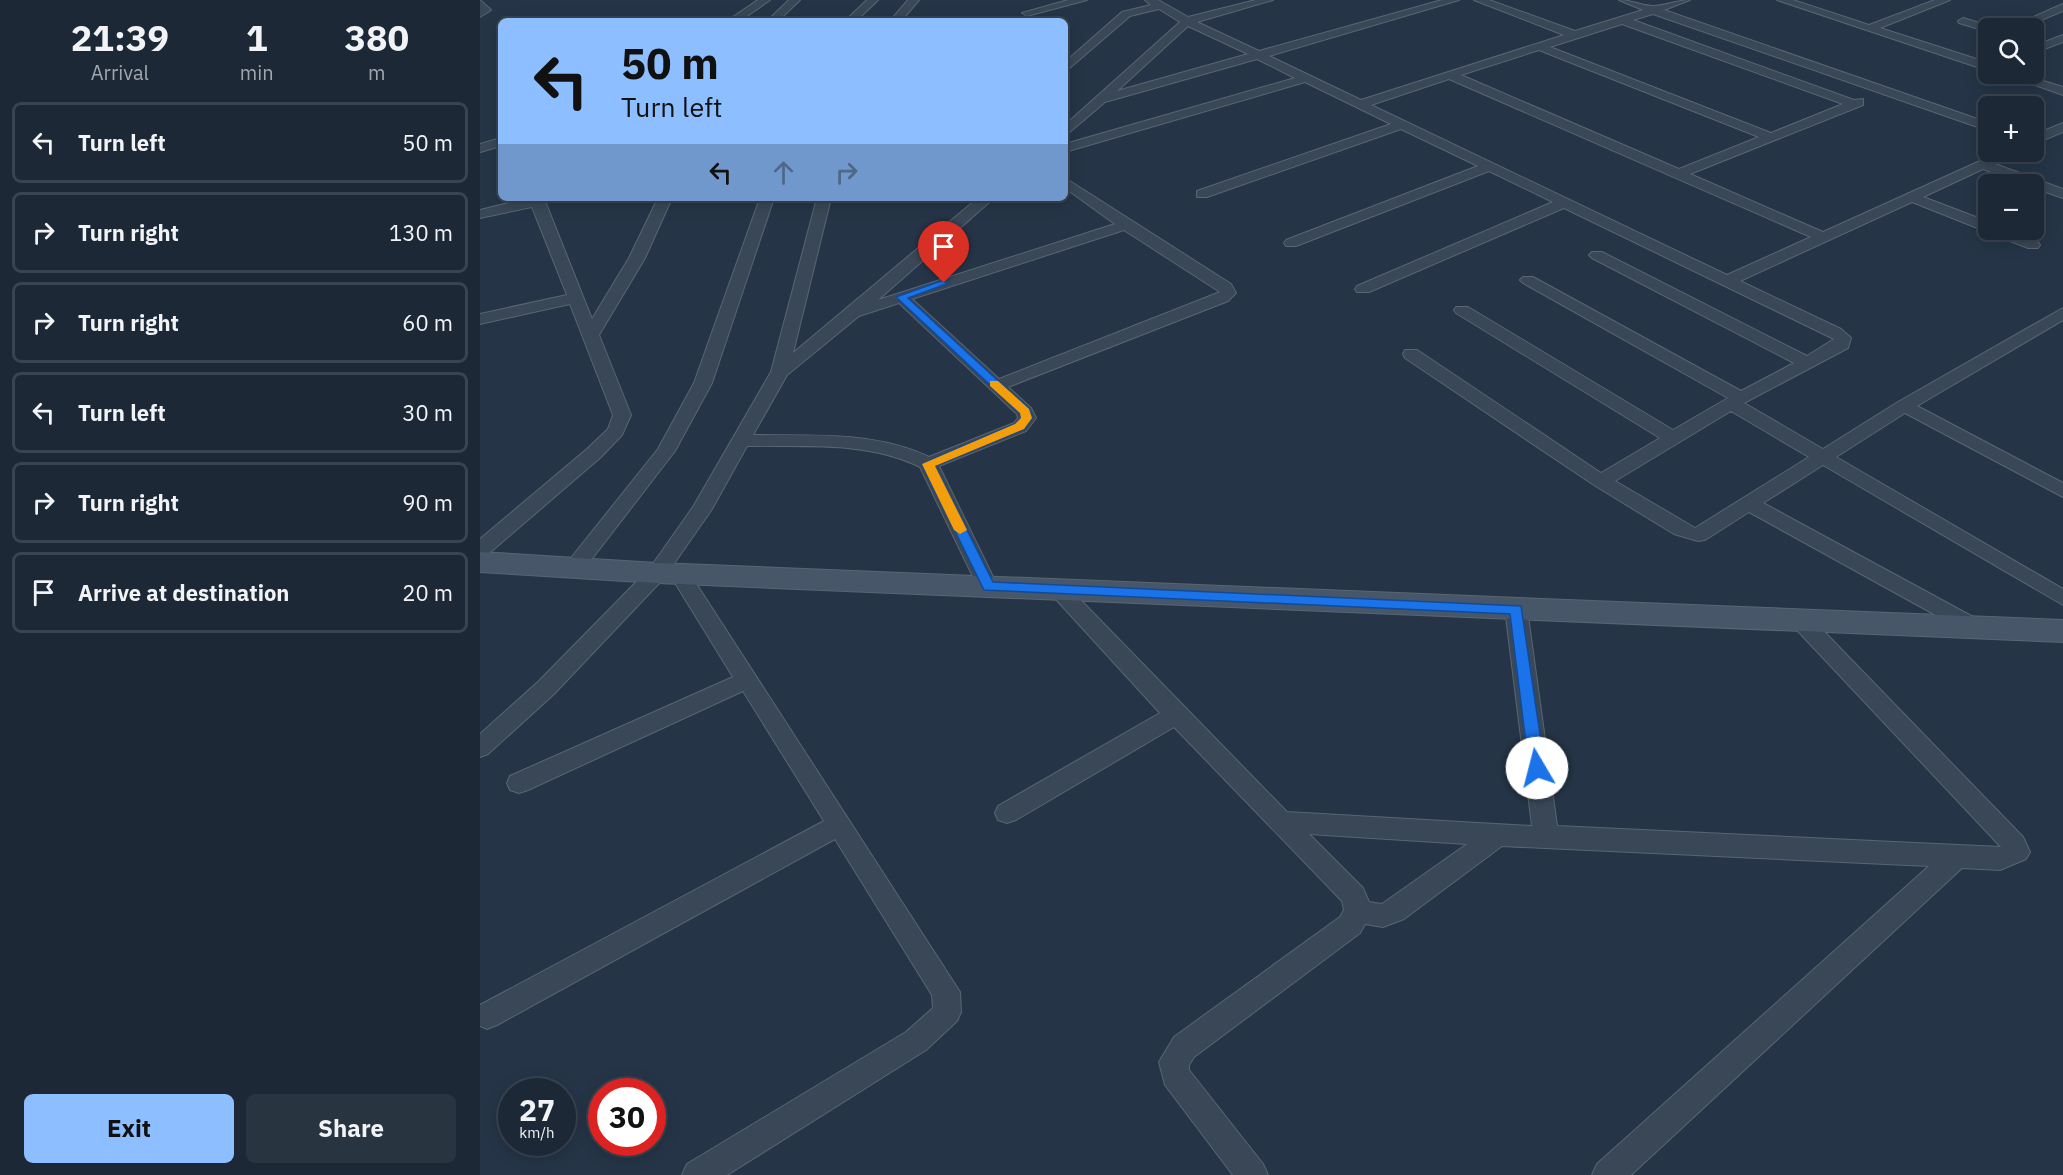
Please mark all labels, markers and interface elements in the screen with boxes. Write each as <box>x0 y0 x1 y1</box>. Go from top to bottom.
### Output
text: 21:39 <box>71 14 169 61</box>
text: 1 <box>246 14 268 61</box>
text: 380 <box>344 14 409 61</box>
map controls <box>1978 18 2044 240</box>
button: search <box>1978 18 2044 84</box>
text: 50 m <box>621 36 719 91</box>
icon: left <box>522 42 600 120</box>
text: Arrival <box>91 59 149 86</box>
text: min <box>240 59 274 86</box>
text: m <box>368 59 386 86</box>
text: Turn left <box>621 89 722 124</box>
button: + <box>1978 96 2044 162</box>
icon: left <box>27 126 60 159</box>
text: Turn left <box>78 128 166 157</box>
text: 50 m <box>402 128 453 157</box>
icon: left <box>704 156 737 189</box>
icon: ahead <box>767 156 800 189</box>
icon: right <box>830 156 863 189</box>
button: − <box>1978 174 2044 240</box>
icon: right <box>27 216 60 249</box>
text: Turn right <box>78 218 179 247</box>
text: 130 m <box>389 218 453 247</box>
pin <box>918 221 969 283</box>
icon: arrive <box>927 230 960 263</box>
icon: right <box>27 306 60 339</box>
text: Turn right <box>78 308 179 337</box>
text: 60 m <box>402 308 453 337</box>
icon: left <box>27 396 60 429</box>
text: Turn left <box>78 398 166 427</box>
text: 30 m <box>402 398 453 427</box>
icon: right <box>27 486 60 519</box>
text: Turn right <box>78 488 179 517</box>
text: 90 m <box>402 488 453 517</box>
icon: arrive <box>27 576 60 609</box>
text: Arrive at destination <box>78 578 289 607</box>
text: 20 m <box>402 578 453 607</box>
position arrow <box>1505 736 1569 800</box>
speed limit sign: 30 <box>588 1078 666 1156</box>
text: 27 <box>519 1090 555 1129</box>
button: Exit <box>24 1094 234 1163</box>
button: Share <box>246 1094 456 1163</box>
text: km/h <box>519 1123 555 1142</box>

